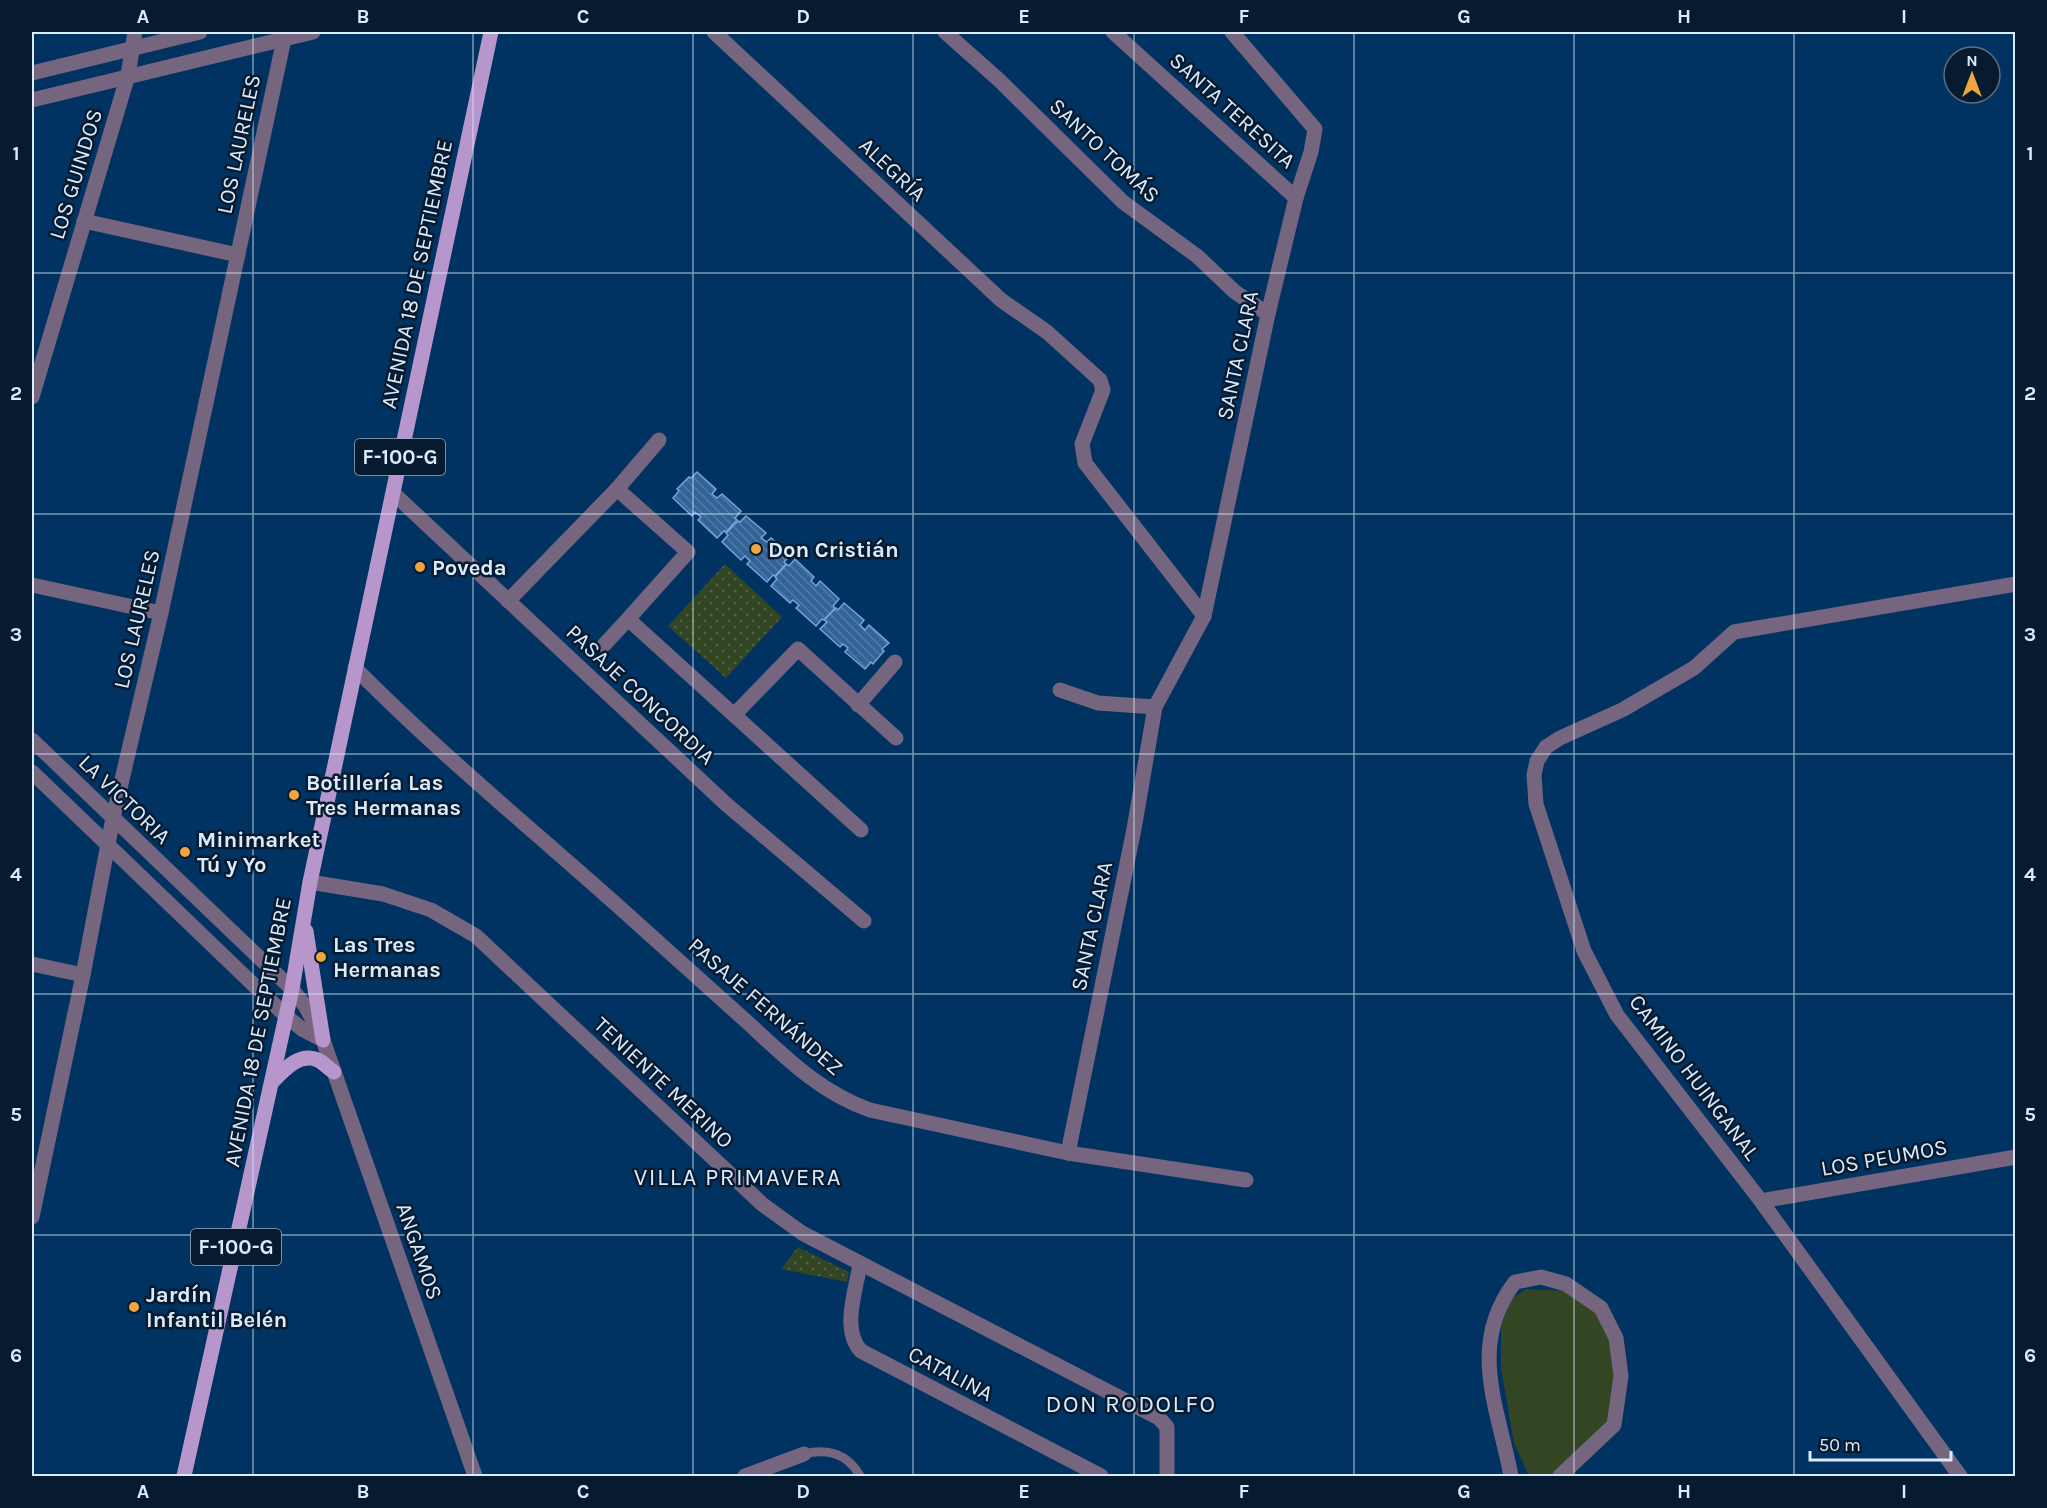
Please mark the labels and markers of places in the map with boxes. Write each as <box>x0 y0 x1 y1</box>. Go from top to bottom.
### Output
place label: Don Cristián <box>768 537 899 563</box>
marker: Don Cristián <box>749 542 763 556</box>
place label: Poveda <box>432 555 507 581</box>
marker: Poveda <box>413 560 427 574</box>
place label: Botillería Las Tres Hermanas <box>306 770 461 821</box>
marker: Botillería Las Tres Hermanas <box>287 788 301 802</box>
place label: Minimarket Tú y Yo <box>197 827 320 878</box>
marker: Minimarket Tú y Yo <box>178 845 192 859</box>
place label: Las Tres Hermanas <box>333 932 441 983</box>
marker: Las Tres Hermanas <box>314 950 328 964</box>
place label: Jardín Infantil Belén <box>146 1282 287 1333</box>
marker: Jardín Infantil Belén <box>127 1300 141 1314</box>

